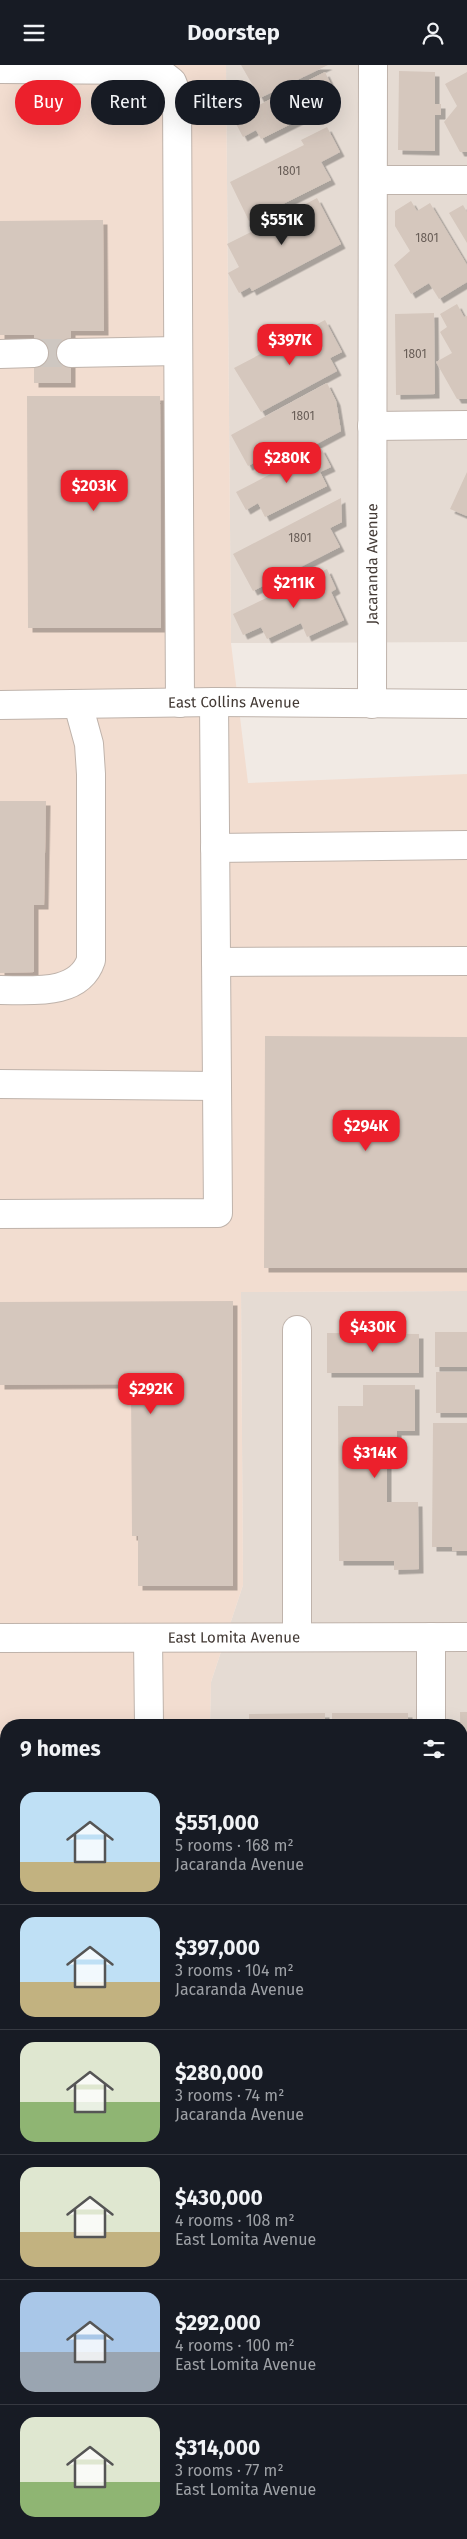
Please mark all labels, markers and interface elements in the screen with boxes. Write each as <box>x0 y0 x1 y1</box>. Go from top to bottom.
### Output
icon: menu <box>20 19 48 47</box>
text: Doorstep <box>187 19 280 46</box>
icon: person <box>419 19 447 47</box>
chip: Buy <box>15 80 81 125</box>
chip: Rent <box>91 80 165 125</box>
chip: Filters <box>175 80 260 125</box>
chip: New <box>270 80 341 125</box>
house number: 1801 <box>277 164 301 178</box>
pin: $551K <box>247 203 317 246</box>
text: $551K <box>261 210 303 229</box>
house number: 1801 <box>415 231 439 245</box>
pin: $397K <box>255 323 325 366</box>
text: $397K <box>268 330 312 349</box>
house number: 1801 <box>403 347 427 361</box>
house number: 1801 <box>291 409 315 423</box>
pin: $280K <box>252 441 322 484</box>
text: $280K <box>264 448 310 467</box>
pin: $203K <box>59 469 129 512</box>
text: $203K <box>72 476 116 495</box>
street label: Jacaranda Avenue <box>363 503 381 625</box>
house number: 1801 <box>288 531 312 545</box>
pin: $211K <box>259 567 329 609</box>
text: $211K <box>273 573 315 592</box>
street label: East Collins Avenue <box>168 693 300 712</box>
pin: $294K <box>331 1109 401 1152</box>
text: $294K <box>344 1116 388 1135</box>
pin: $430K <box>338 1311 408 1353</box>
text: $430K <box>350 1317 396 1336</box>
pin: $292K <box>116 1373 186 1415</box>
text: $292K <box>129 1379 173 1398</box>
pin: $314K <box>340 1437 410 1479</box>
text: $314K <box>353 1443 397 1462</box>
street label: East Lomita Avenue <box>168 1628 300 1647</box>
icon: filters <box>420 1735 448 1763</box>
text: 9 homes <box>20 1736 101 1762</box>
text: $551,000 <box>175 1810 259 1836</box>
icon: home <box>60 1812 120 1872</box>
text: 5 rooms · 168 m² <box>175 1836 294 1855</box>
text: Jacaranda Avenue <box>175 1855 304 1874</box>
text: $397,000 <box>175 1935 260 1961</box>
icon: home <box>60 1937 120 1997</box>
text: 3 rooms · 104 m² <box>175 1961 294 1980</box>
text: Jacaranda Avenue <box>175 1980 304 1999</box>
text: $280,000 <box>175 2060 263 2086</box>
icon: home <box>60 2062 120 2122</box>
text: 3 rooms · 74 m² <box>175 2086 284 2105</box>
text: Jacaranda Avenue <box>175 2105 304 2124</box>
text: $430,000 <box>175 2185 263 2211</box>
icon: home <box>60 2187 120 2247</box>
text: 4 rooms · 108 m² <box>175 2211 295 2230</box>
text: East Lomita Avenue <box>175 2230 316 2249</box>
text: $292,000 <box>175 2310 261 2336</box>
icon: home <box>60 2312 120 2372</box>
text: 4 rooms · 100 m² <box>175 2336 295 2355</box>
text: East Lomita Avenue <box>175 2355 316 2374</box>
text: $314,000 <box>175 2435 260 2461</box>
icon: home <box>60 2437 120 2497</box>
text: 3 rooms · 77 m² <box>175 2461 284 2480</box>
text: East Lomita Avenue <box>175 2480 316 2499</box>

